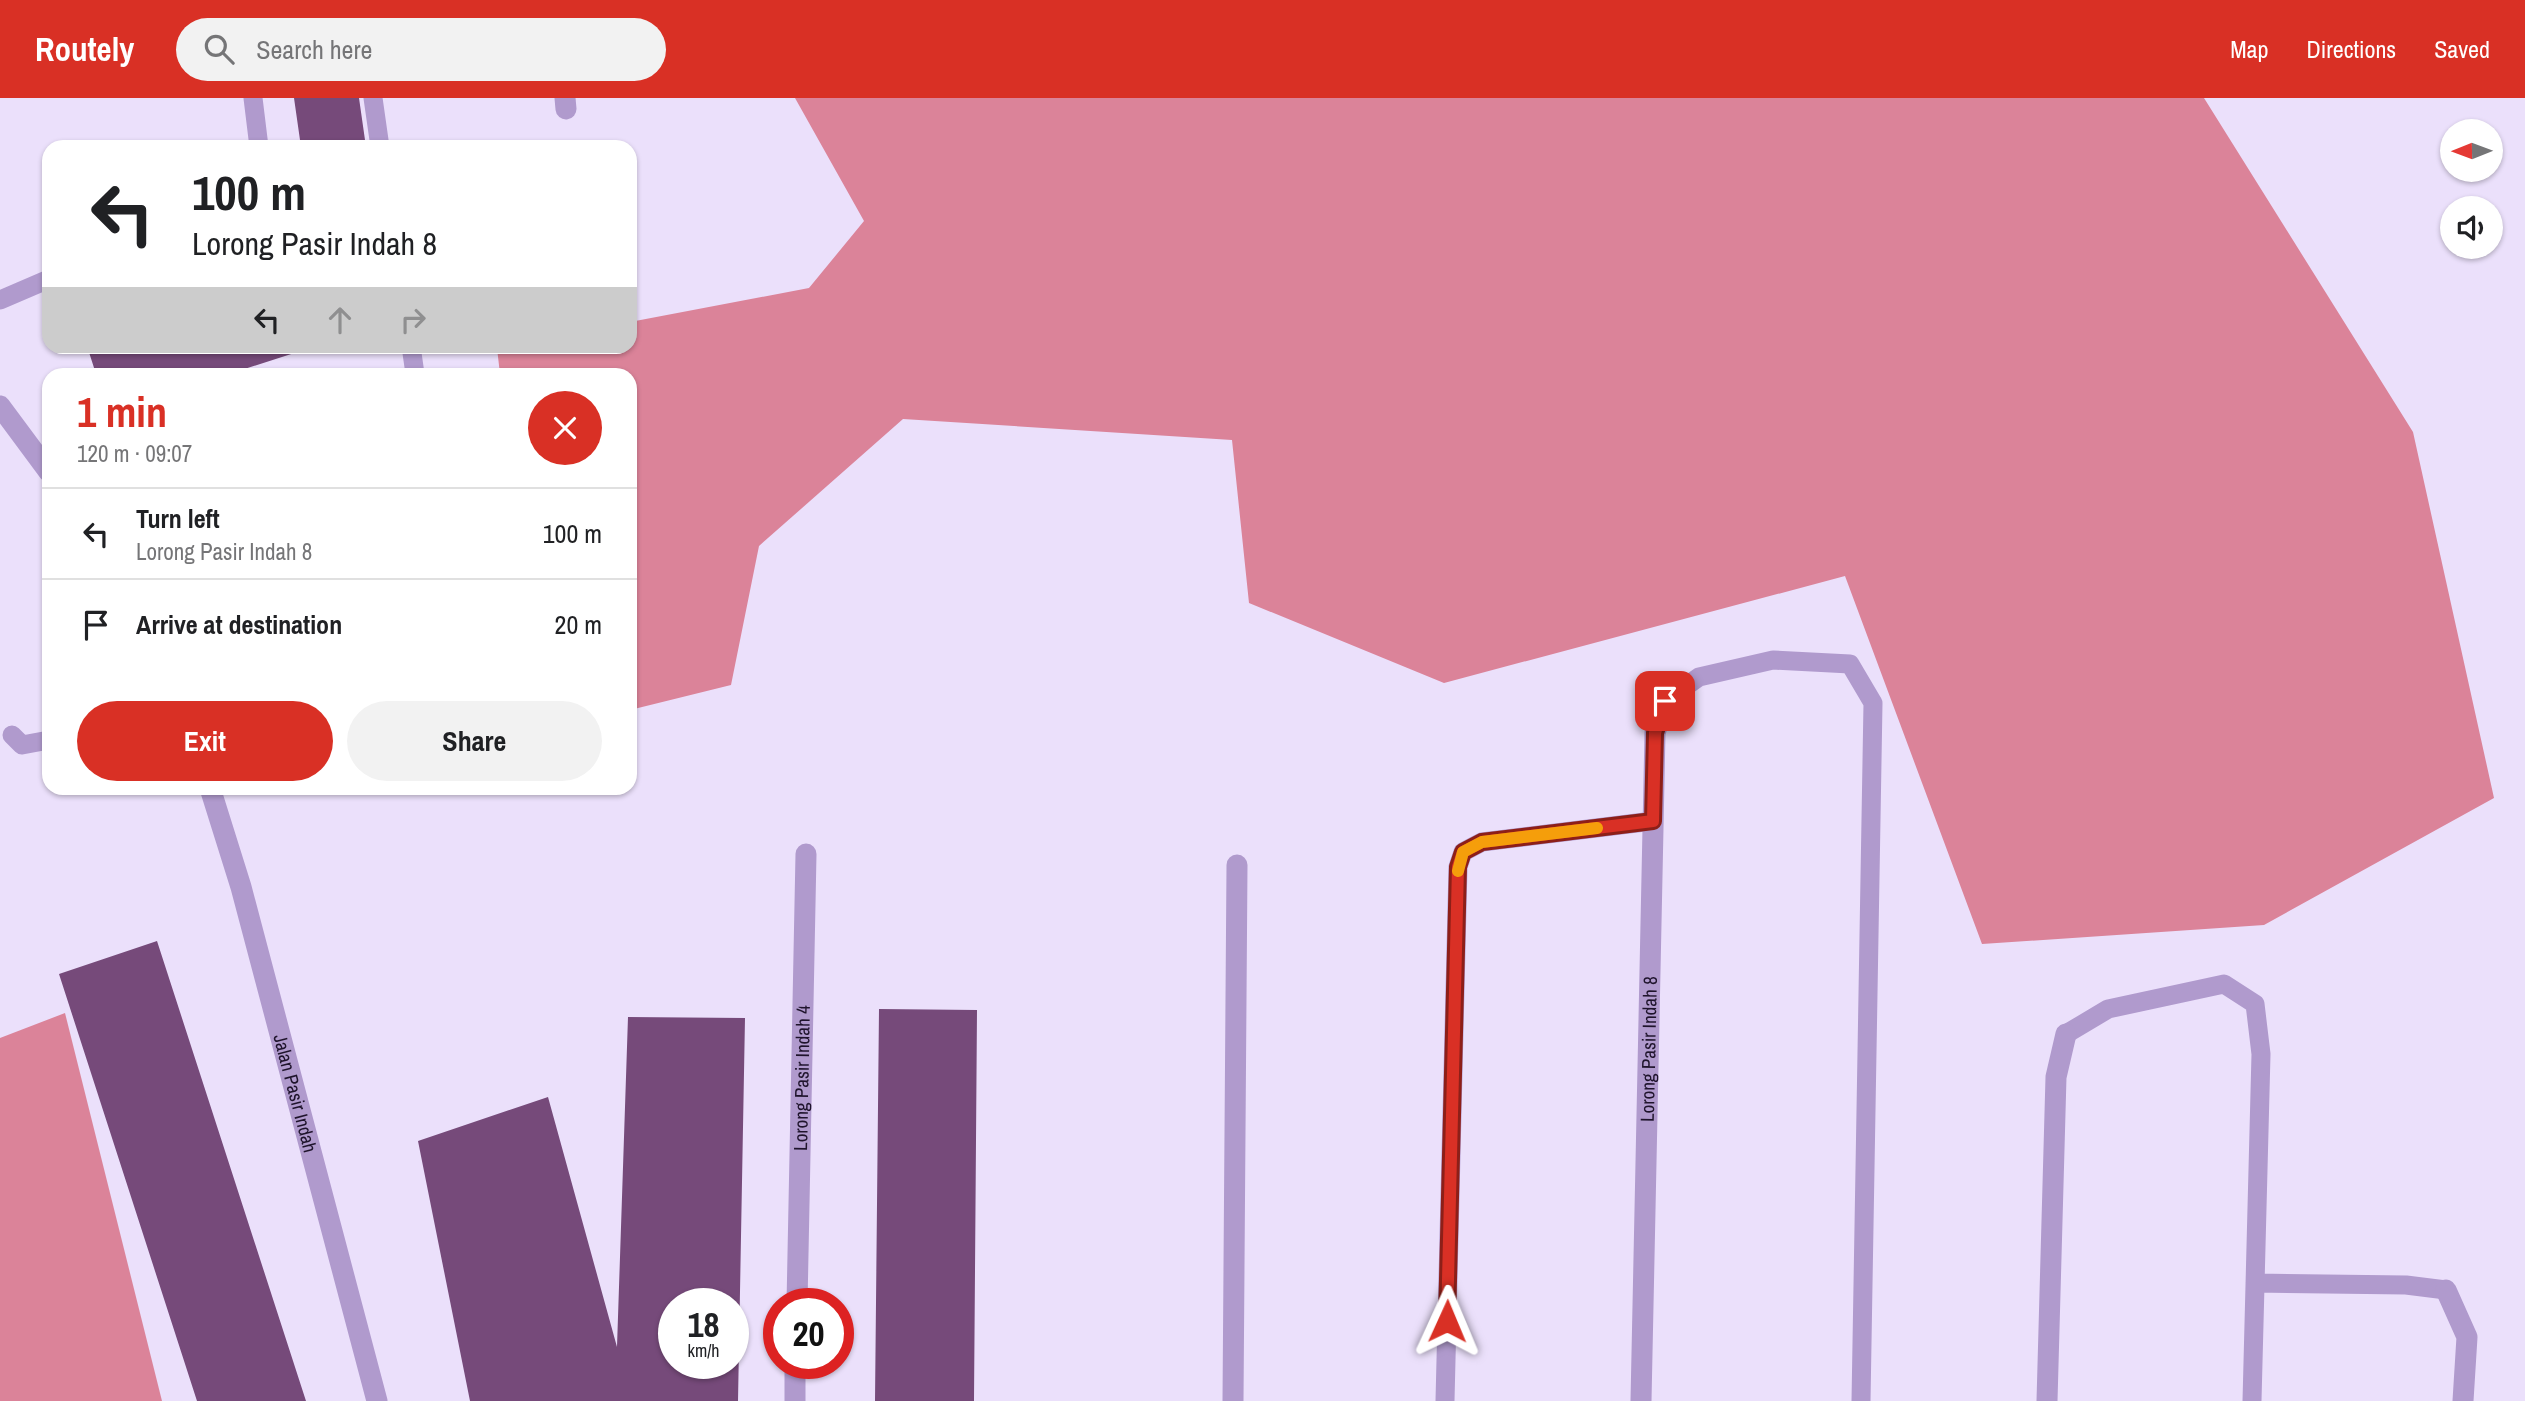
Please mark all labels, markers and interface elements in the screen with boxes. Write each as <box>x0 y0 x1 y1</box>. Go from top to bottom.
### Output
search box <box>176 18 666 81</box>
text: Routely <box>35 27 134 71</box>
icon: search <box>200 30 238 68</box>
text: Search here <box>256 32 372 67</box>
text: Map <box>2230 33 2268 65</box>
text: Directions <box>2306 33 2396 65</box>
text: Saved <box>2434 33 2490 65</box>
north arrow <box>2440 119 2502 182</box>
map controls <box>2440 119 2503 259</box>
text: 100 m <box>192 159 306 225</box>
icon: left <box>77 168 168 259</box>
button: sound <box>2440 196 2503 259</box>
text: Lorong Pasir Indah 8 <box>192 222 437 265</box>
icon: left <box>248 301 286 339</box>
icon: ahead <box>321 301 359 339</box>
icon: right <box>394 301 432 339</box>
text: 1 min <box>77 384 167 440</box>
button: close <box>528 391 602 465</box>
text: 120 m · 09:07 <box>77 438 192 469</box>
text: Turn left <box>136 501 220 536</box>
icon: left <box>77 515 115 553</box>
text: 100 m <box>543 516 602 551</box>
text: Lorong Pasir Indah 8 <box>136 536 312 567</box>
icon: arrive <box>77 606 115 644</box>
text: Arrive at destination <box>136 607 342 642</box>
text: 20 m <box>555 607 602 642</box>
pin <box>1635 671 1695 731</box>
icon: arrive <box>1646 682 1684 720</box>
button: Exit <box>77 701 333 781</box>
button: Share <box>347 701 602 781</box>
street label: Lorong Pasir Indah 8 <box>1634 976 1663 1122</box>
street label: Lorong Pasir Indah 4 <box>787 1005 816 1151</box>
street label: Jalan Pasir Indah <box>267 1031 324 1155</box>
position arrow <box>1410 1284 1484 1358</box>
speed limit sign: 20 <box>763 1288 854 1379</box>
text: 18 <box>688 1301 719 1348</box>
text: km/h <box>688 1338 720 1363</box>

